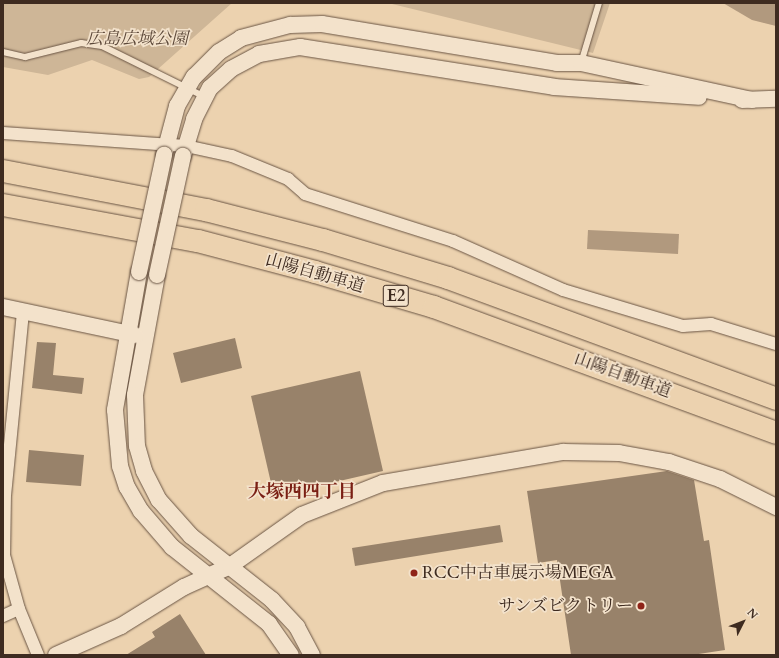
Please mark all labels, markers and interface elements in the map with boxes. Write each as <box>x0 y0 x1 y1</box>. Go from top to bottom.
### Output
park label: 広島広域公園 <box>86 29 188 49</box>
street label: 山陽自動車道 <box>263 249 367 297</box>
road number: E2 <box>382 282 410 310</box>
street label: 山陽自動車道 <box>572 348 674 402</box>
district label: 大塚西四丁目 <box>248 481 356 503</box>
place label: RCC中古車展示場MEGA <box>422 563 614 583</box>
marker: RCC中古車展示場MEGA <box>409 568 419 578</box>
place label: サンズビクトリー <box>497 596 633 616</box>
marker: サンズビクトリー <box>636 601 646 611</box>
north arrow <box>723 602 763 642</box>
text: N <box>744 605 761 622</box>

